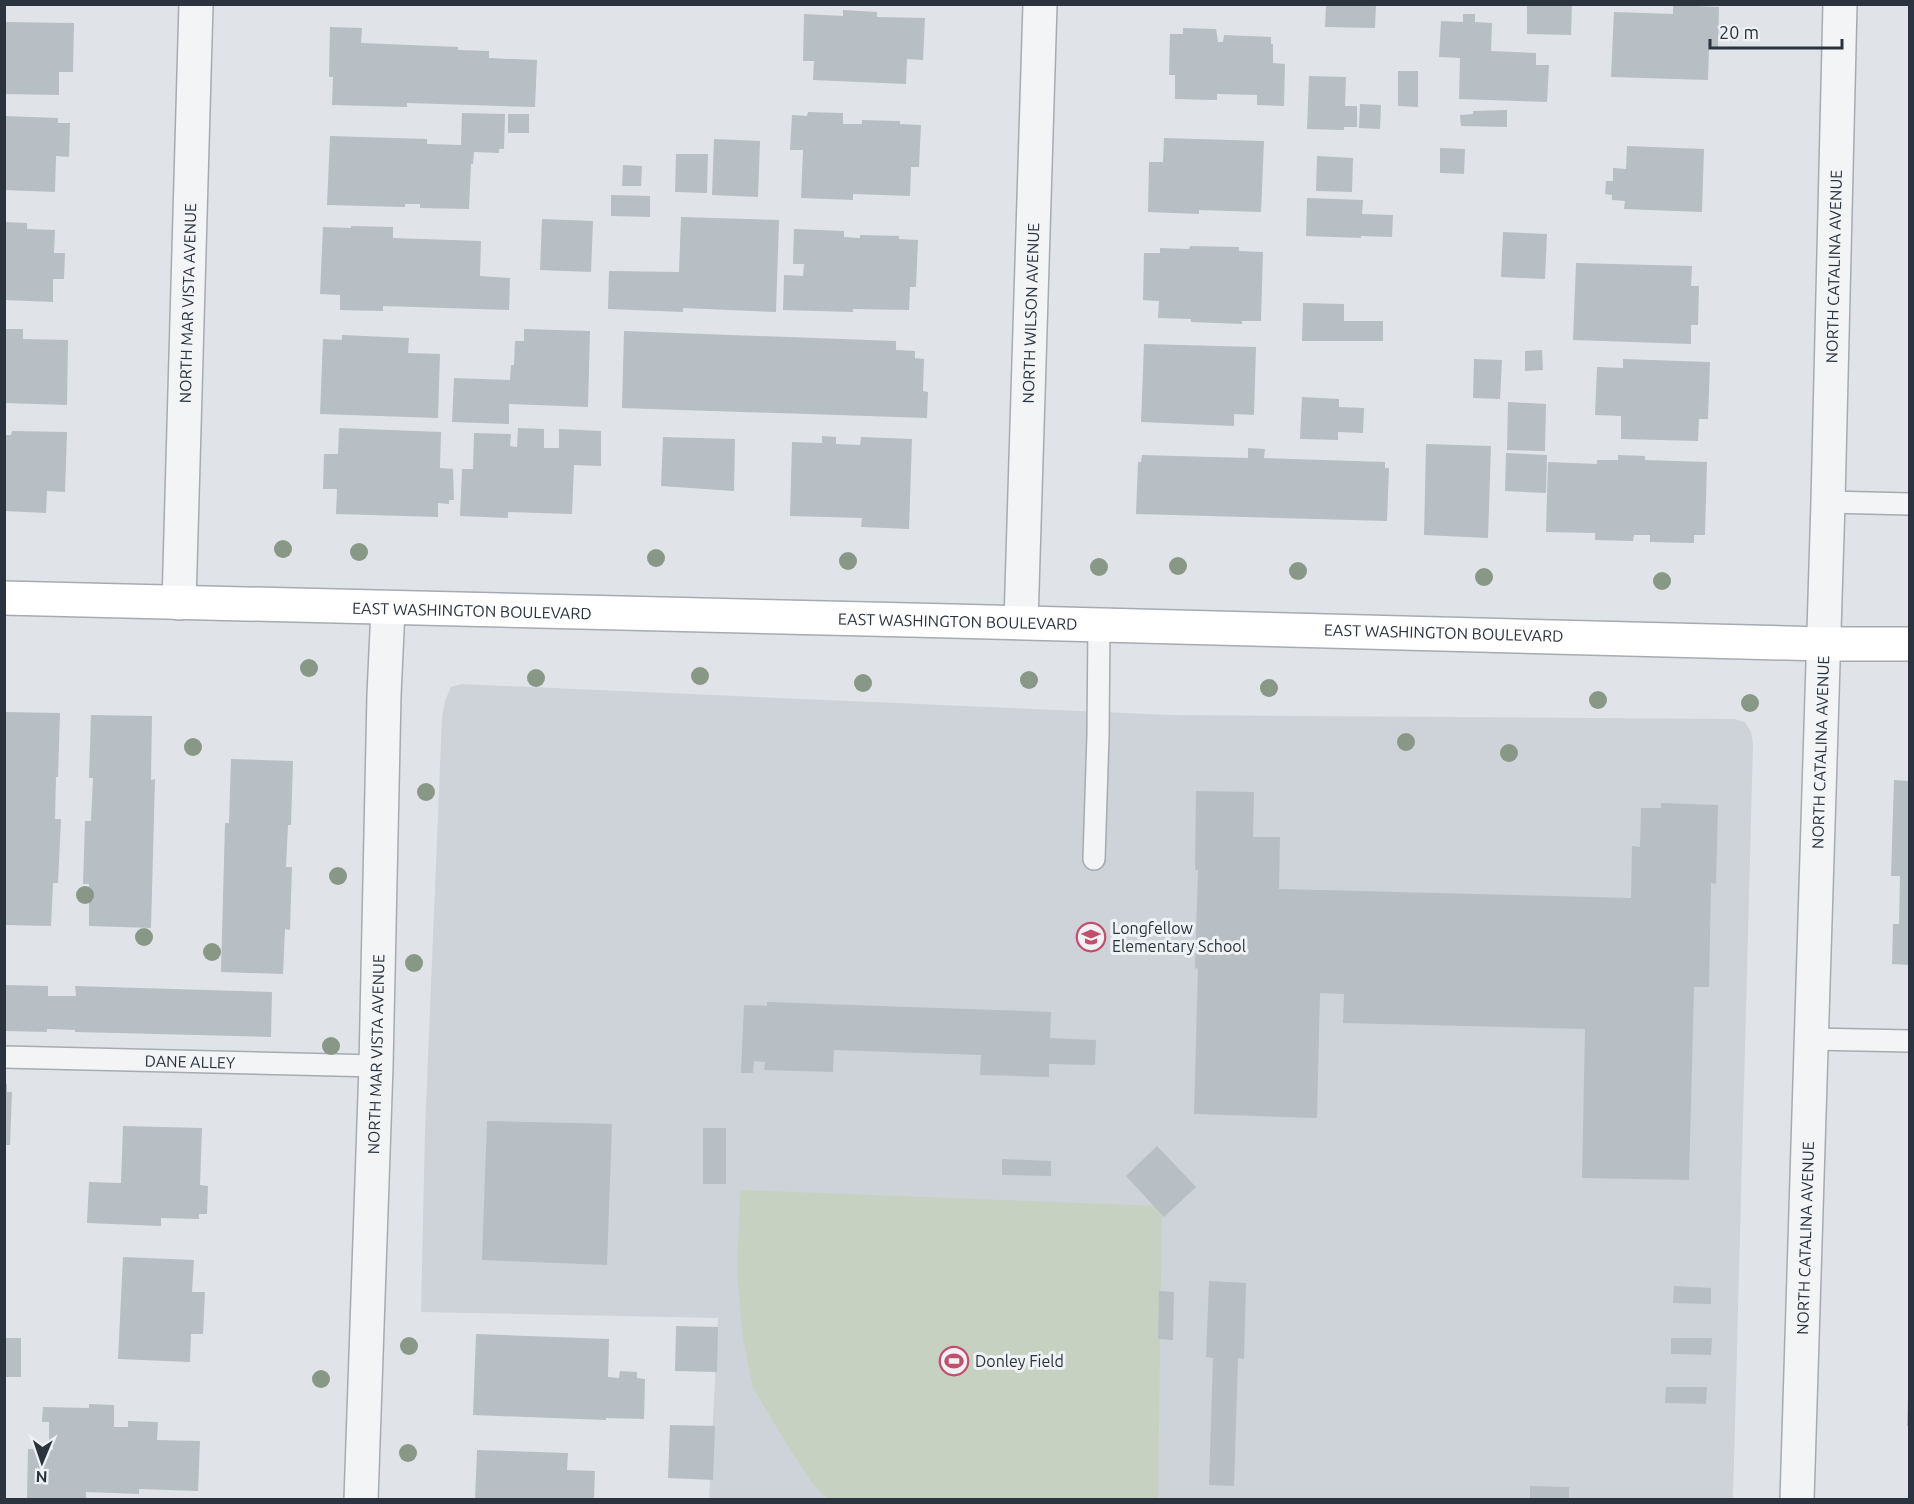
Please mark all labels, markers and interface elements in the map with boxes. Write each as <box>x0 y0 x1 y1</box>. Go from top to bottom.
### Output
scale bar <box>1710 12 1842 50</box>
text: 20 m <box>1719 22 1759 42</box>
street label: NORTH CATALINA AVENUE <box>1822 170 1845 364</box>
street label: NORTH MAR VISTA AVENUE <box>176 203 199 404</box>
street label: NORTH WILSON AVENUE <box>1019 222 1042 404</box>
street label: EAST WASHINGTON BOULEVARD <box>352 599 592 622</box>
street label: EAST WASHINGTON BOULEVARD <box>838 610 1078 633</box>
street label: EAST WASHINGTON BOULEVARD <box>1324 621 1564 645</box>
street label: NORTH CATALINA AVENUE <box>1808 655 1832 849</box>
place label: Longfellow Elementary School <box>1112 919 1246 955</box>
school or university icon: Longfellow Elementary School <box>1075 921 1107 953</box>
street label: NORTH MAR VISTA AVENUE <box>364 954 387 1155</box>
street label: DANE ALLEY <box>144 1051 236 1072</box>
street label: NORTH CATALINA AVENUE <box>1793 1141 1817 1335</box>
sports icon: Donley Field <box>938 1345 970 1377</box>
place label: Donley Field <box>975 1352 1064 1370</box>
north arrow <box>12 1432 72 1492</box>
text: N <box>35 1468 48 1486</box>

